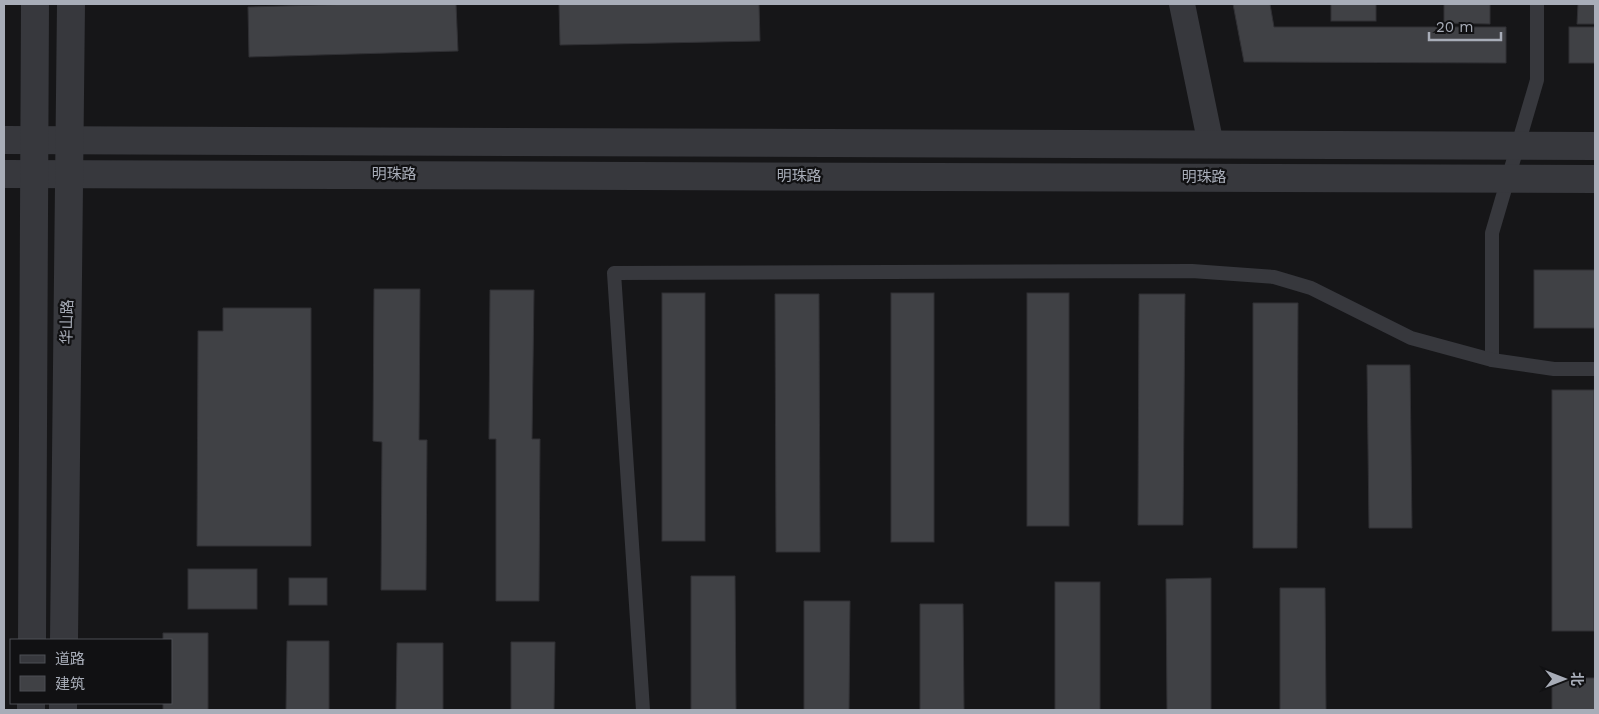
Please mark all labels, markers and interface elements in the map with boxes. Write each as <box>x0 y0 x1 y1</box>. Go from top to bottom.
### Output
scale bar <box>1429 10 1502 42</box>
text: 20 m <box>1436 18 1474 36</box>
street label: 明珠路 <box>371 165 417 183</box>
street label: 明珠路 <box>776 167 822 185</box>
street label: 明珠路 <box>1181 168 1227 186</box>
street label: 华山路 <box>58 299 76 345</box>
legend <box>10 639 172 704</box>
text: 道路 <box>55 650 85 668</box>
north arrow <box>1539 654 1589 704</box>
text: 北 <box>1569 672 1585 686</box>
text: 建筑 <box>55 675 85 693</box>

